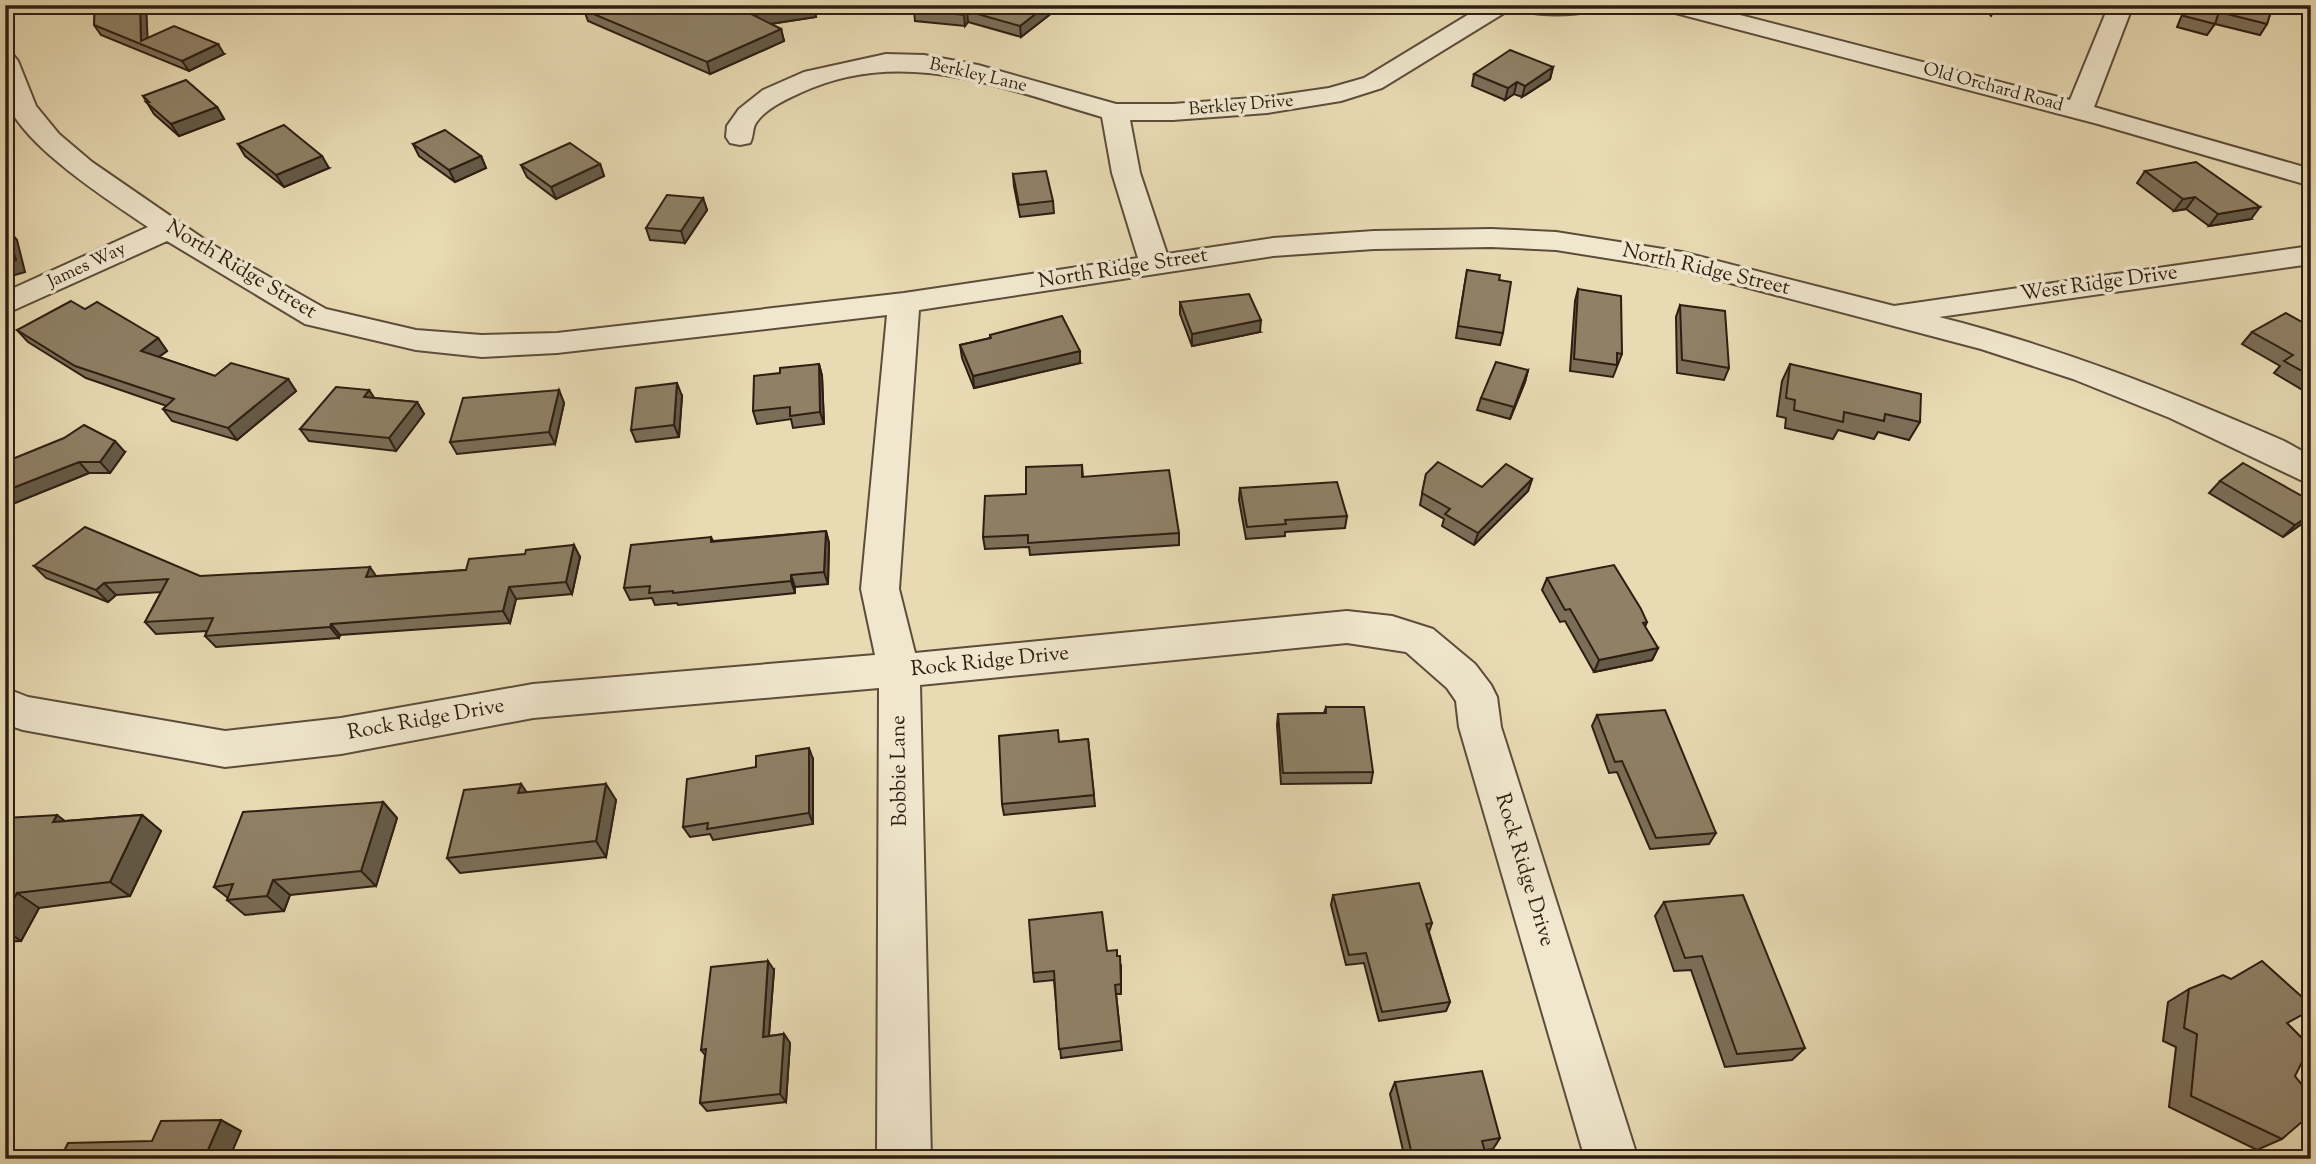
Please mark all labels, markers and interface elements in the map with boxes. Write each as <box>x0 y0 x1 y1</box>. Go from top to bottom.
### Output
street label: Berkley Lane <box>926 52 1030 100</box>
street label: Old Orchard Road <box>1920 57 2066 119</box>
street label: Berkley Drive <box>1187 88 1295 124</box>
street label: North Ridge Street <box>160 213 322 327</box>
street label: North Ridge Street <box>1619 236 1793 304</box>
street label: James Way <box>43 237 130 296</box>
street label: North Ridge Street <box>1036 241 1210 297</box>
street label: West Ridge Drive <box>2018 258 2180 310</box>
street label: Rock Ridge Drive <box>909 639 1071 685</box>
street label: Rock Ridge Drive <box>345 691 507 749</box>
street label: Bobbie Lane <box>884 715 916 827</box>
street label: Rock Ridge Drive <box>1486 790 1562 950</box>

